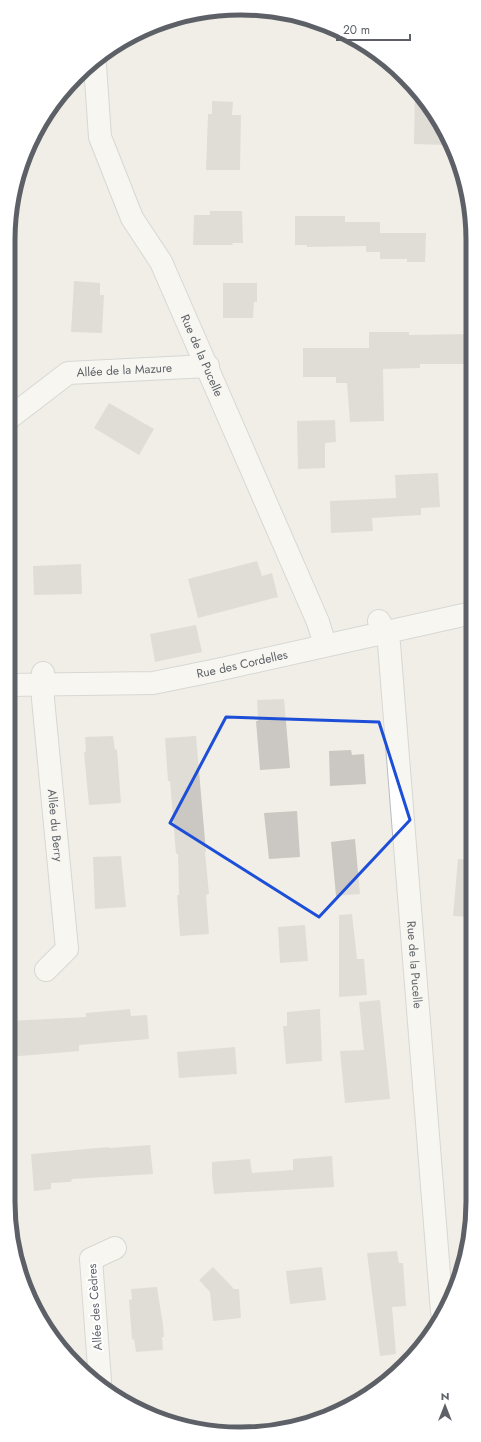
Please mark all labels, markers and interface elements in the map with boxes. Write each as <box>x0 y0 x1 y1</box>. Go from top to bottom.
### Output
scale bar <box>337 16 410 42</box>
text: 20 m <box>343 21 370 39</box>
street label: Rue de la Pucelle <box>176 312 228 399</box>
street label: Allée de la Mazure <box>76 359 173 382</box>
street label: Rue des Cordelles <box>195 645 289 683</box>
street label: Allée du Berry <box>43 788 68 863</box>
street label: Rue de la Pucelle <box>402 920 427 1009</box>
street label: Allée des Cèdres <box>83 1263 107 1351</box>
north arrow <box>425 1386 465 1426</box>
text: N <box>441 1388 449 1404</box>

